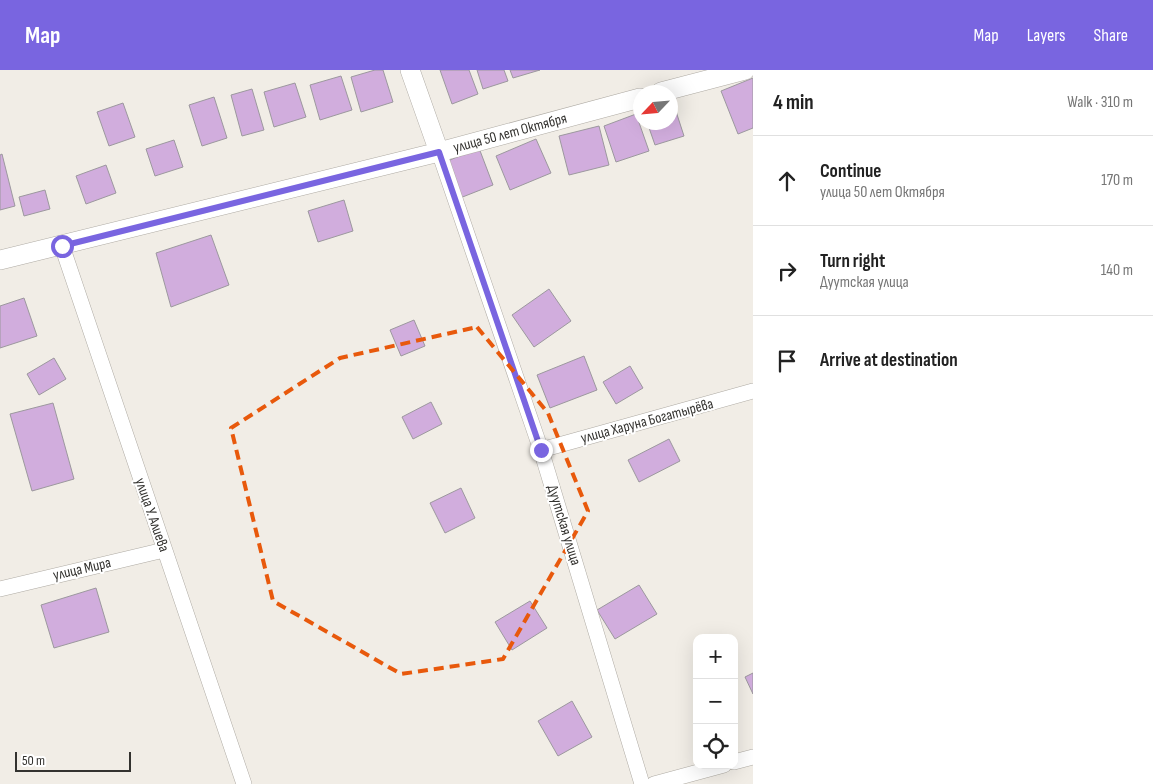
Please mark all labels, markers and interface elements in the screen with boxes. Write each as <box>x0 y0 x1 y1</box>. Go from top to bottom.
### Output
text: Map <box>25 21 60 50</box>
text: Map <box>974 25 999 46</box>
text: Layers <box>1027 25 1066 46</box>
text: Share <box>1094 25 1128 46</box>
north arrow <box>633 85 678 130</box>
text: 4 min <box>773 90 814 115</box>
text: Walk · 310 m <box>1067 93 1133 112</box>
street label: улица 50 лет Октября <box>451 109 569 157</box>
text: Continue <box>820 160 881 183</box>
icon: ahead <box>773 167 801 195</box>
text: 170 m <box>1101 171 1133 190</box>
text: улица 50 лет Октября <box>820 183 945 202</box>
route start <box>51 235 74 258</box>
text: Turn right <box>820 250 885 273</box>
icon: right <box>773 257 801 285</box>
text: 140 m <box>1101 261 1133 280</box>
text: Дуутская улица <box>820 273 909 292</box>
icon: arrive <box>773 347 801 375</box>
text: Arrive at destination <box>820 349 958 372</box>
street label: улица Харуна Богатырёва <box>579 394 716 448</box>
route end <box>530 439 553 462</box>
street label: улица У. Алиева <box>131 476 174 555</box>
street label: Дуутская улица <box>543 483 585 568</box>
street label: улица Мира <box>51 553 113 585</box>
map controls <box>693 634 738 769</box>
button: + <box>693 634 738 679</box>
button: − <box>693 679 738 724</box>
button: locate <box>693 724 738 769</box>
scale bar <box>15 749 131 772</box>
text: 50 m <box>22 752 45 769</box>

